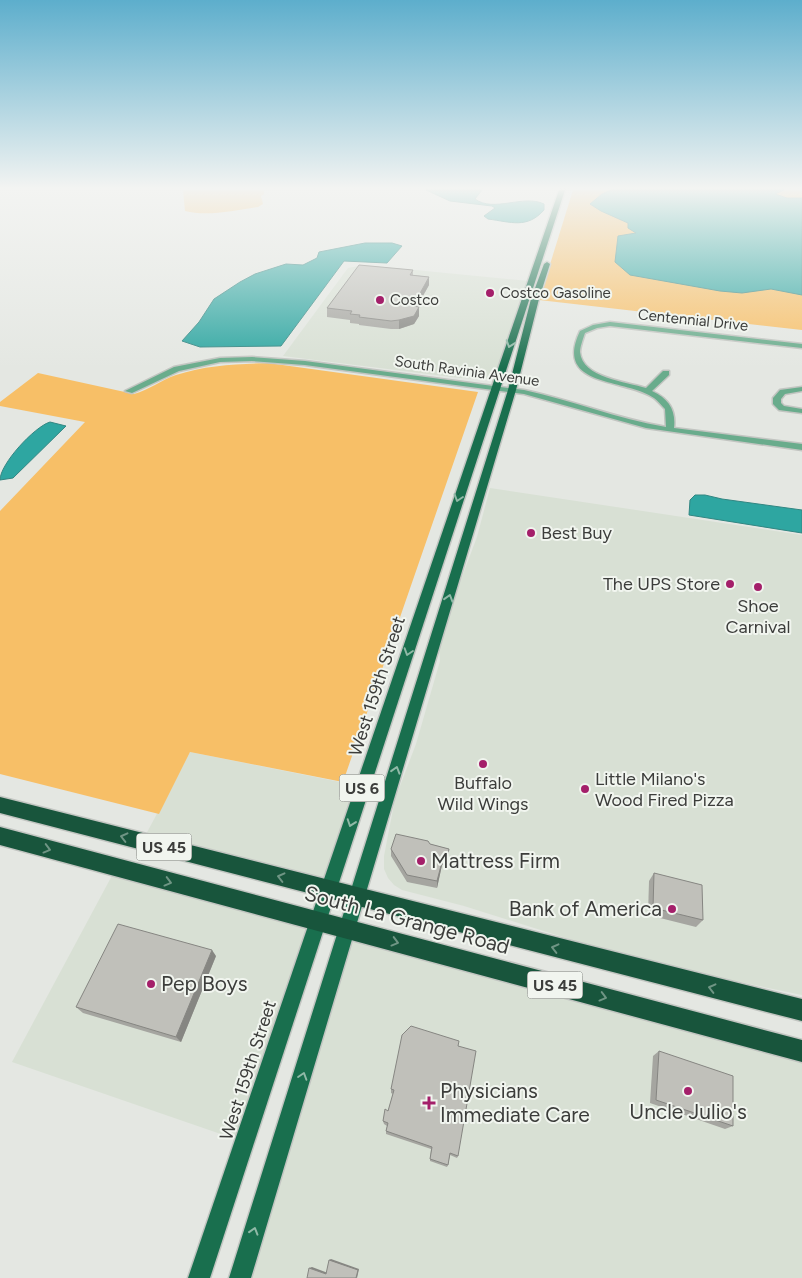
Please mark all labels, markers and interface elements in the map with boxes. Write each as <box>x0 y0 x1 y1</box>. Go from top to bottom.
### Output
place label: Costco Gasoline <box>500 284 611 302</box>
marker: Costco Gasoline <box>484 287 496 299</box>
place label: Costco <box>390 291 439 309</box>
marker: Costco <box>374 294 386 306</box>
street label: Centennial Drive <box>637 305 749 335</box>
one-way arrow <box>506 339 516 347</box>
street label: South Ravinia Avenue <box>393 352 541 390</box>
one-way arrow <box>454 493 464 501</box>
place label: Best Buy <box>541 522 613 544</box>
marker: Best Buy <box>525 527 537 539</box>
place label: The UPS Store <box>603 573 720 595</box>
marker: The UPS Store <box>724 578 736 590</box>
marker: Shoe Carnival <box>752 581 764 593</box>
one-way arrow <box>443 594 453 603</box>
place label: Shoe Carnival <box>726 595 790 638</box>
street label: West 159th Street <box>344 613 410 759</box>
one-way arrow <box>404 648 414 656</box>
marker: Buffalo Wild Wings <box>477 758 489 770</box>
one-way arrow <box>390 767 400 775</box>
place label: Little Milano's Wood Fired Pizza <box>595 768 734 811</box>
place label: Buffalo Wild Wings <box>438 772 528 815</box>
road number: US 6 <box>340 774 384 801</box>
marker: Little Milano's Wood Fired Pizza <box>579 783 591 795</box>
one-way arrow <box>346 818 356 827</box>
one-way arrow <box>119 832 128 843</box>
road number: US 45 <box>136 834 192 860</box>
one-way arrow <box>43 843 51 854</box>
place label: Mattress Firm <box>431 848 560 873</box>
marker: Mattress Firm <box>415 855 427 867</box>
one-way arrow <box>278 872 286 882</box>
one-way arrow <box>164 876 172 886</box>
street label: South La Grange Road <box>302 880 512 959</box>
place label: Bank of America <box>509 896 662 921</box>
marker: Bank of America <box>666 903 678 915</box>
one-way arrow <box>390 936 399 947</box>
one-way arrow <box>551 943 559 953</box>
place label: Pep Boys <box>161 971 248 996</box>
road number: US 45 <box>528 972 582 998</box>
marker: Pep Boys <box>145 978 157 990</box>
one-way arrow <box>709 983 717 993</box>
one-way arrow <box>598 992 606 1002</box>
street label: West 159th Street <box>215 997 281 1143</box>
one-way arrow <box>297 1073 307 1081</box>
place label: Physicians Immediate Care <box>440 1078 590 1127</box>
marker: Uncle Julio's <box>682 1085 694 1097</box>
marker: Physicians Immediate Care <box>422 1096 436 1110</box>
place label: Uncle Julio's <box>629 1099 747 1124</box>
one-way arrow <box>249 1228 259 1236</box>

